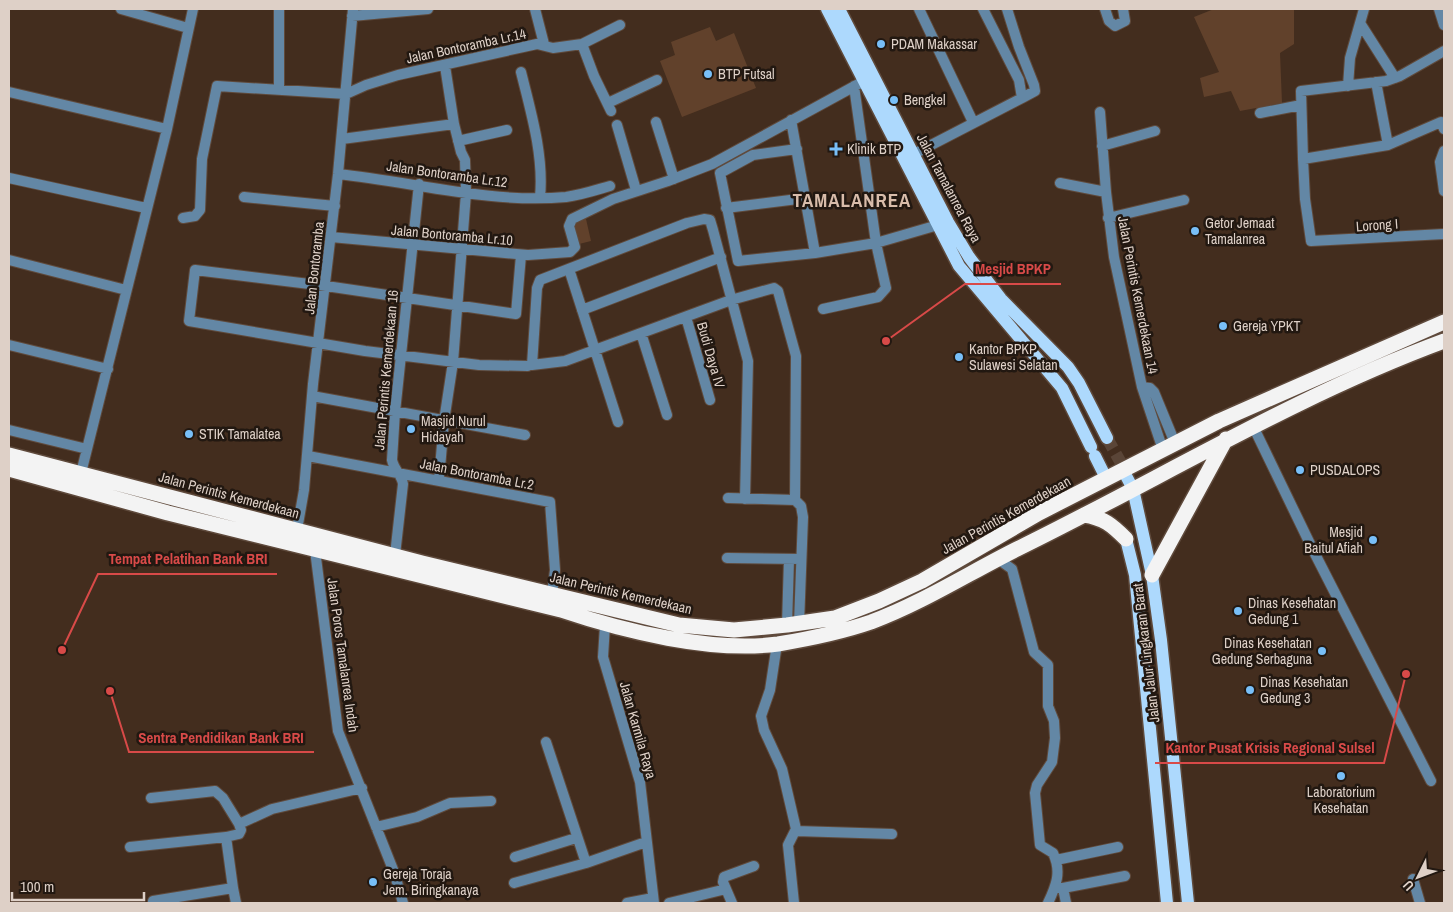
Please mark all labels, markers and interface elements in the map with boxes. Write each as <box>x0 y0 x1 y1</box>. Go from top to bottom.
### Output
street label: Jalan Bontoramba Lr.14 <box>405 24 528 67</box>
place label: PDAM Makassar <box>891 35 977 53</box>
marker: PDAM Makassar <box>875 38 887 50</box>
place label: BTP Futsal <box>718 65 775 83</box>
marker: BTP Futsal <box>702 68 714 80</box>
place label: Bengkel <box>904 91 945 109</box>
marker: Bengkel <box>888 94 900 106</box>
street label: Jalan Tamalanrea Raya <box>913 131 986 246</box>
place label: Klinik BTP <box>847 140 902 158</box>
marker: Klinik BTP <box>829 142 843 156</box>
street label: Jalan Bontoramba Lr.12 <box>385 157 509 191</box>
district label: TAMALANREA <box>793 187 911 213</box>
street label: Jalan Perintis Kemerdekaan 14 <box>1114 214 1162 376</box>
place label: Getor Jemaat Tamalanrea <box>1205 214 1275 248</box>
street label: Lorong I <box>1355 215 1399 235</box>
street label: Jalan Bontoramba <box>300 220 328 315</box>
street label: Jalan Bontoramba Lr.10 <box>390 221 514 249</box>
marker: Getor Jemaat Tamalanrea <box>1189 225 1201 237</box>
callout: Mesjid BPKP <box>965 254 1061 284</box>
text: Mesjid BPKP <box>975 258 1051 279</box>
street label: Jalan Perintis Kemerdekaan 16 <box>370 289 402 451</box>
place label: Gereja YPKT <box>1233 317 1300 335</box>
street label: Budi Daya IV <box>693 320 729 390</box>
marker: Gereja YPKT <box>1217 320 1229 332</box>
place label: Kantor BPKP Sulawesi Selatan <box>969 340 1058 374</box>
marker: Kantor BPKP Sulawesi Selatan <box>953 351 965 363</box>
place label: Masjid Nurul Hidayah <box>421 412 485 446</box>
marker: Masjid Nurul Hidayah <box>405 423 417 435</box>
place label: STIK Tamalatea <box>199 425 281 443</box>
marker: STIK Tamalatea <box>183 428 195 440</box>
street label: Jalan Bontoramba Lr.2 <box>419 454 535 494</box>
place label: PUSDALOPS <box>1310 461 1381 479</box>
marker: PUSDALOPS <box>1294 464 1306 476</box>
street label: Jalan Perintis Kemerdekaan <box>157 468 301 522</box>
street label: Jalan Perintis Kemerdekaan <box>938 472 1074 558</box>
place label: Mesjid Baitul Afiah <box>1304 523 1363 557</box>
marker: Mesjid Baitul Afiah <box>1367 534 1379 546</box>
callout: Tempat Pelatihan Bank BRI <box>98 544 277 574</box>
text: Tempat Pelatihan Bank BRI <box>108 548 268 569</box>
street label: Jalan Perintis Kemerdekaan <box>548 568 694 618</box>
street label: Jalan Poros Tamalanrea Indah <box>323 577 363 733</box>
street label: Jalan Jalur Lingkaran Barat <box>1129 582 1163 724</box>
place label: Dinas Kesehatan Gedung 1 <box>1248 594 1336 628</box>
marker: Dinas Kesehatan Gedung 1 <box>1232 605 1244 617</box>
place label: Dinas Kesehatan Gedung Serbaguna <box>1212 634 1313 668</box>
marker: Dinas Kesehatan Gedung Serbaguna <box>1316 645 1328 657</box>
place label: Dinas Kesehatan Gedung 3 <box>1260 673 1348 707</box>
street label: Jalan Karmila Raya <box>616 679 661 781</box>
marker: Dinas Kesehatan Gedung 3 <box>1244 684 1256 696</box>
callout: Sentra Pendidikan Bank BRI <box>129 722 314 752</box>
text: Sentra Pendidikan Bank BRI <box>138 727 304 748</box>
callout: Kantor Pusat Krisis Regional Sulsel <box>1155 733 1384 763</box>
text: Kantor Pusat Krisis Regional Sulsel <box>1165 737 1375 758</box>
marker: Laboratorium Kesehatan <box>1335 770 1347 782</box>
place label: Laboratorium Kesehatan <box>1307 783 1375 817</box>
north arrow <box>1393 852 1443 902</box>
place label: Gereja Toraja Jem. Biringkanaya <box>383 865 479 899</box>
scale bar <box>12 870 145 902</box>
text: 100 m <box>20 876 54 897</box>
marker: Gereja Toraja Jem. Biringkanaya <box>367 876 379 888</box>
text: U <box>1399 877 1418 895</box>

